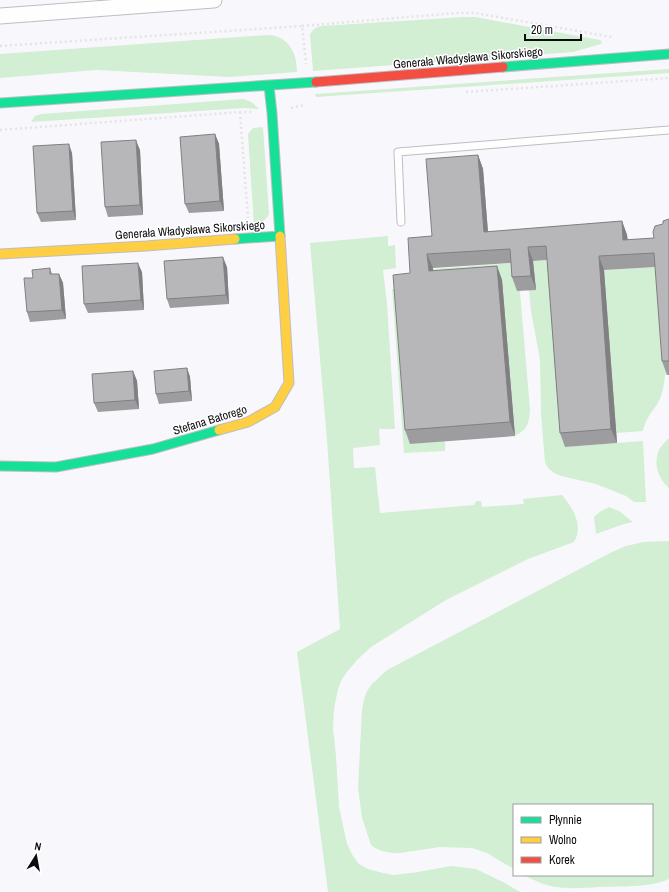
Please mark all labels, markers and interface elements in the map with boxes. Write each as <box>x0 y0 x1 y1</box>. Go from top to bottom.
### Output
scale bar <box>525 16 581 42</box>
text: 20 m <box>531 22 553 38</box>
street label: Generała Władysława Sikorskiego <box>392 43 544 73</box>
street label: Generała Władysława Sikorskiego <box>114 217 266 243</box>
street label: Stefana Batorego <box>171 401 249 439</box>
legend <box>513 804 653 876</box>
text: Płynnie <box>549 812 582 828</box>
text: Wolno <box>549 832 577 848</box>
north arrow <box>16 836 56 876</box>
text: N <box>33 839 42 854</box>
text: Korek <box>549 852 575 868</box>

